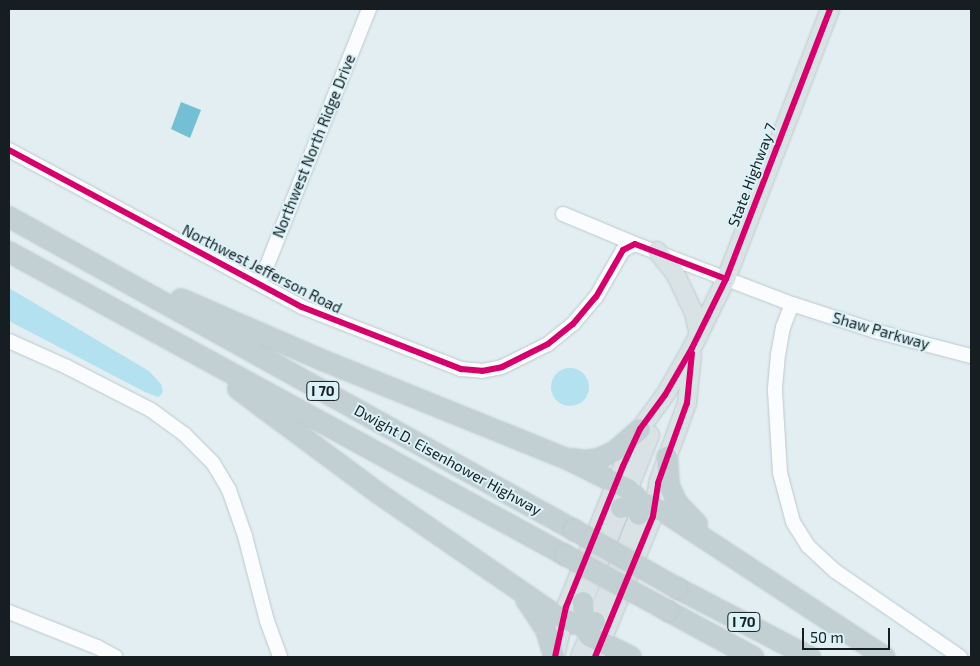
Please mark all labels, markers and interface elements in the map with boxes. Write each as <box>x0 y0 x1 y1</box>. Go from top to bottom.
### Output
street label: Northwest North Ridge Drive <box>269 52 359 240</box>
street label: State Highway 7 <box>724 121 780 229</box>
street label: Northwest Jefferson Road <box>179 221 345 317</box>
street label: Shaw Parkway <box>830 309 932 353</box>
road number: I 70 <box>306 380 340 402</box>
street label: Dwight D. Eisenhower Highway <box>351 401 545 519</box>
road number: I 70 <box>726 610 762 634</box>
scale bar <box>805 618 892 650</box>
text: 50 m <box>810 628 844 646</box>

